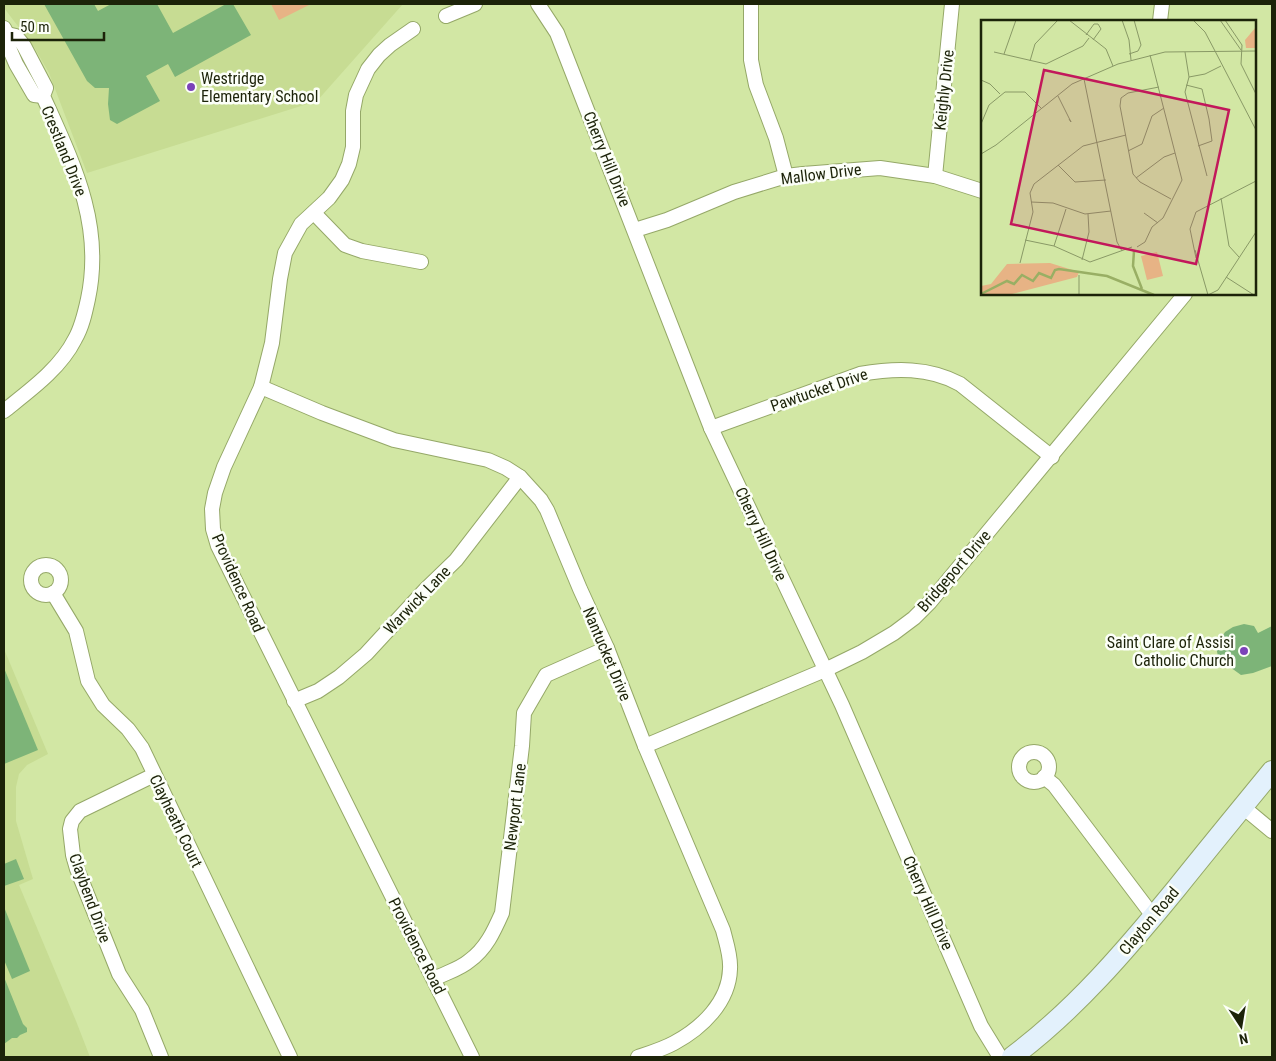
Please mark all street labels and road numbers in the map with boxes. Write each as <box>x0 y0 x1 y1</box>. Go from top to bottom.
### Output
street label: Keighly Drive <box>930 49 958 131</box>
street label: Crestland Drive <box>37 103 91 199</box>
street label: Cherry Hill Drive <box>579 109 635 209</box>
street label: Mallow Drive <box>780 160 862 188</box>
street label: Pawtucket Drive <box>768 364 870 416</box>
street label: Cherry Hill Drive <box>731 484 791 584</box>
street label: Bridgeport Drive <box>913 526 995 616</box>
street label: Providence Road <box>208 531 268 635</box>
street label: Warwick Lane <box>380 562 454 638</box>
street label: Nantucket Drive <box>579 604 635 704</box>
street label: Newport Lane <box>500 762 530 852</box>
street label: Clayheath Court <box>145 772 207 871</box>
street label: Claybend Drive <box>65 851 115 945</box>
street label: Cherry Hill Drive <box>899 853 957 953</box>
street label: Clayton Road <box>1115 883 1183 959</box>
street label: Providence Road <box>384 895 450 997</box>

